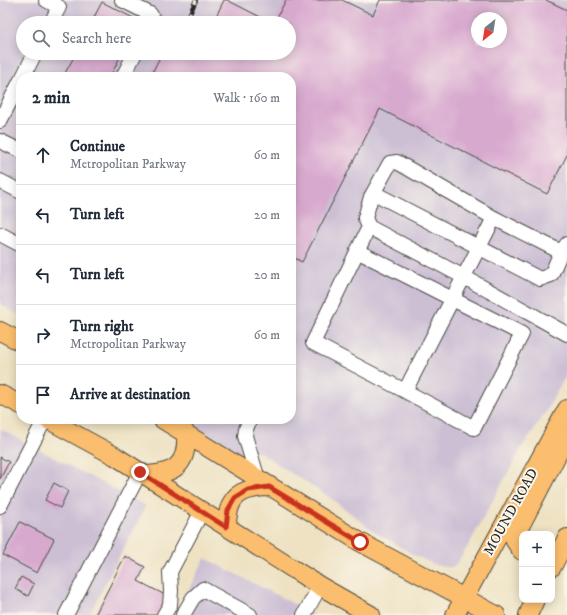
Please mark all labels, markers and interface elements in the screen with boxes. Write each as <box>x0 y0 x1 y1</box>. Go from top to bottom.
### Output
north arrow <box>471 12 507 48</box>
search box <box>16 16 296 60</box>
icon: search <box>30 27 52 49</box>
text: Search here <box>62 29 131 48</box>
text: 2 min <box>32 87 70 109</box>
text: Walk · 160 m <box>213 90 280 106</box>
text: Continue <box>70 137 125 156</box>
icon: ahead <box>32 144 54 166</box>
text: 60 m <box>254 147 280 163</box>
text: Metropolitan Parkway <box>70 156 186 172</box>
icon: left <box>32 204 54 226</box>
text: Turn left <box>70 205 124 224</box>
text: 20 m <box>254 207 280 223</box>
icon: left <box>32 264 54 286</box>
text: Turn left <box>70 265 124 284</box>
text: 20 m <box>254 267 280 283</box>
text: Turn right <box>70 317 133 336</box>
icon: right <box>32 324 54 346</box>
text: 60 m <box>254 327 280 343</box>
text: Metropolitan Parkway <box>70 336 186 352</box>
icon: arrive <box>32 384 54 406</box>
text: Arrive at destination <box>70 385 190 404</box>
route end <box>131 463 149 481</box>
street label: MOUND ROAD <box>480 465 542 559</box>
map controls <box>519 531 555 603</box>
button: + <box>519 531 555 567</box>
route start <box>351 533 369 551</box>
button: − <box>519 567 555 603</box>

